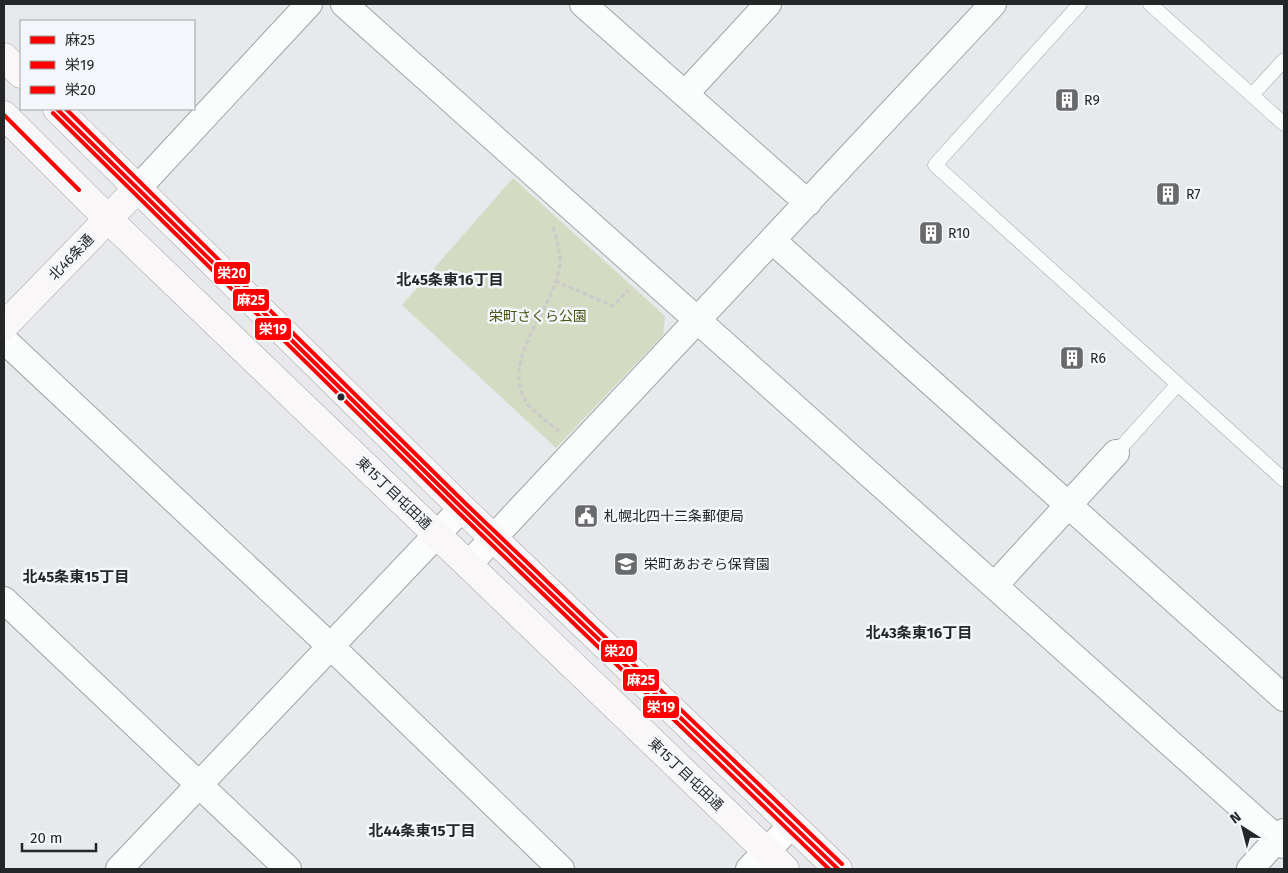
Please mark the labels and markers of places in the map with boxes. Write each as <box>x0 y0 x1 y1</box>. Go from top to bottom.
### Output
building icon: R9 <box>1054 87 1080 113</box>
place label: R9 <box>1084 92 1100 109</box>
building icon: R7 <box>1155 181 1181 207</box>
place label: R7 <box>1186 186 1200 203</box>
building icon: R10 <box>918 220 944 246</box>
place label: R10 <box>948 225 970 242</box>
building icon: R6 <box>1059 345 1085 371</box>
place label: R6 <box>1090 350 1106 367</box>
unlabelled marker <box>336 392 346 402</box>
public building icon: 札幌北四十三条郵便局 <box>573 503 599 529</box>
place label: 札幌北四十三条郵便局 <box>604 508 744 525</box>
school or university icon: 栄町あおぞら保育園 <box>613 551 639 577</box>
place label: 栄町あおぞら保育園 <box>644 556 770 573</box>

